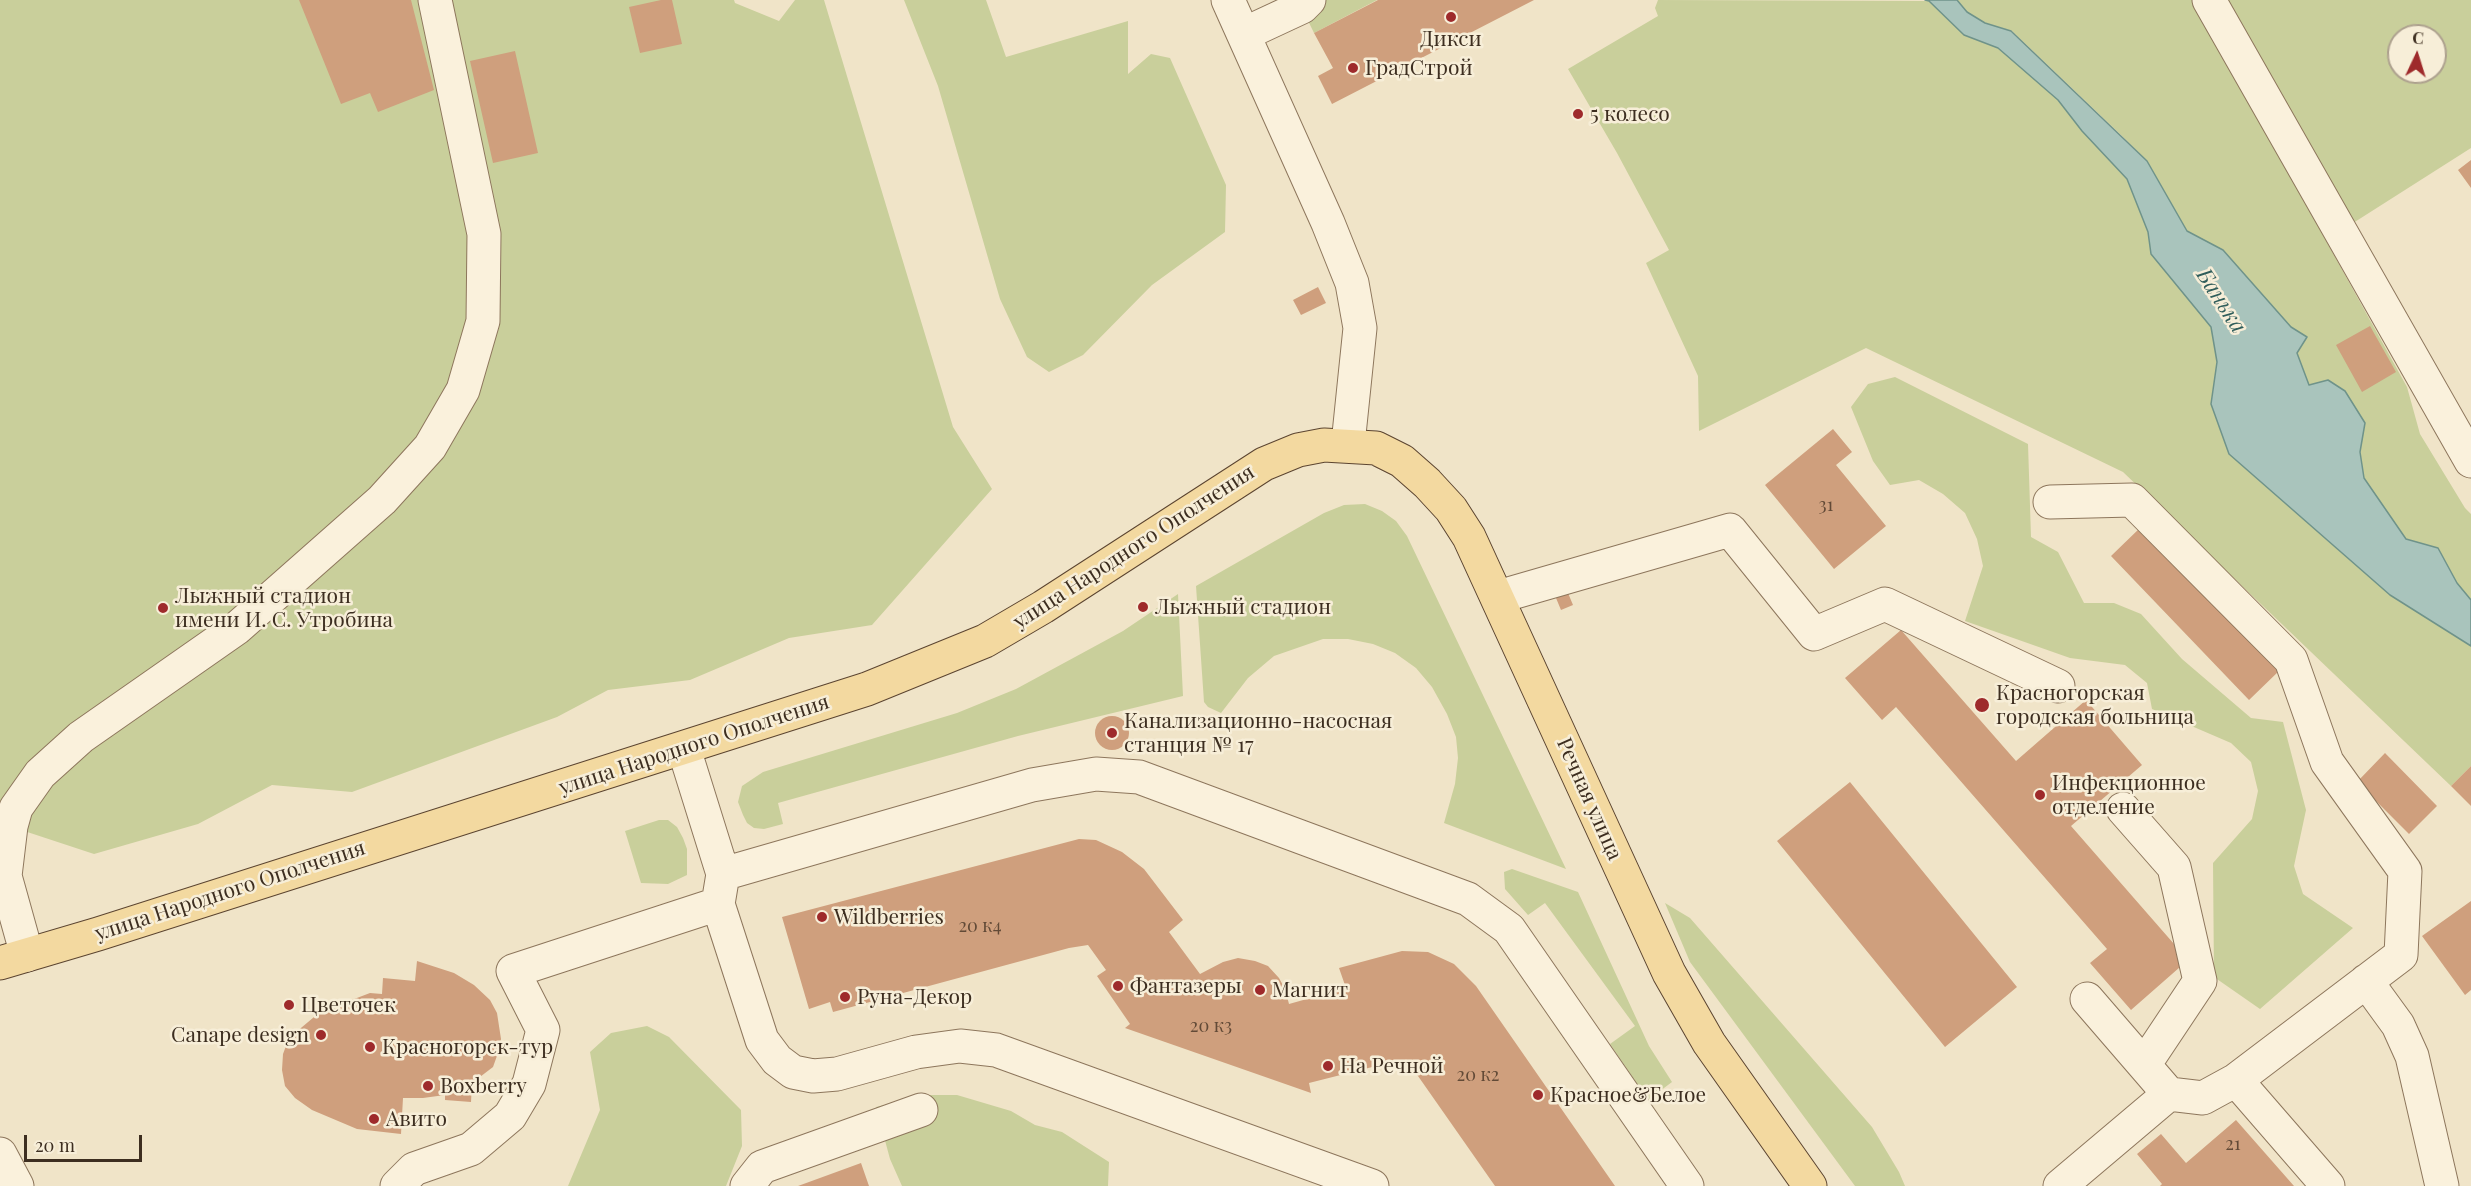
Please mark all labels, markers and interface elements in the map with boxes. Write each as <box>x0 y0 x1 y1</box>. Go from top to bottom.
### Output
marker: Дикси <box>1444 10 1458 24</box>
north arrow <box>2387 24 2447 84</box>
place label: Дикси <box>1420 26 1482 52</box>
text: С <box>2412 27 2425 48</box>
place label: ГрадСтрой <box>1365 55 1473 81</box>
marker: ГрадСтрой <box>1346 61 1360 75</box>
place label: 5 колесо <box>1590 101 1670 127</box>
marker: 5 колесо <box>1571 107 1585 121</box>
water label: Банька <box>2190 264 2252 338</box>
street label: улица Народного Ополчения <box>1009 460 1259 634</box>
house number: 31 <box>1819 494 1833 516</box>
place label: Лыжный стадион имени И. С. Утробина <box>175 583 393 633</box>
place label: Лыжный стадион <box>1155 594 1331 620</box>
marker: Лыжный стадион <box>1136 600 1150 614</box>
marker: Лыжный стадион имени И. С. Утробина <box>156 601 170 615</box>
place label: Красногорская городская больница <box>1996 680 2194 730</box>
street label: улица Народного Ополчения <box>556 689 832 801</box>
marker: Красногорская городская больница <box>1973 696 1991 714</box>
place label: Канализационно-насосная станция № 17 <box>1124 708 1392 758</box>
marker: Канализационно-насосная станция № 17 <box>1105 726 1119 740</box>
street label: Речная улица <box>1551 734 1627 864</box>
place label: Инфекционное отделение <box>2052 770 2206 820</box>
marker: Инфекционное отделение <box>2033 788 2047 802</box>
street label: улица Народного Ополчения <box>92 835 368 947</box>
place label: Wildberries <box>834 904 944 930</box>
marker: Wildberries <box>815 910 829 924</box>
house number: 20 к4 <box>958 915 1002 937</box>
place label: Фантазеры <box>1130 973 1242 999</box>
place label: Магнит <box>1272 977 1348 1003</box>
marker: Фантазеры <box>1111 979 1125 993</box>
marker: Магнит <box>1253 983 1267 997</box>
place label: Руна-Декор <box>857 984 972 1010</box>
marker: Руна-Декор <box>838 990 852 1004</box>
place label: Цветочек <box>301 992 396 1018</box>
marker: Цветочек <box>282 998 296 1012</box>
house number: 20 к3 <box>1190 1015 1232 1037</box>
place label: Canape design <box>171 1022 309 1048</box>
marker: Canape design <box>314 1028 328 1042</box>
place label: Красногорск-тур <box>382 1034 553 1060</box>
marker: Красногорск-тур <box>363 1040 377 1054</box>
place label: На Речной <box>1340 1053 1443 1079</box>
marker: На Речной <box>1321 1059 1335 1073</box>
house number: 20 к2 <box>1457 1064 1499 1086</box>
place label: Boxberry <box>440 1073 527 1099</box>
marker: Boxberry <box>421 1079 435 1093</box>
place label: Красное&Белое <box>1550 1082 1706 1108</box>
marker: Красное&Белое <box>1531 1088 1545 1102</box>
place label: Авито <box>386 1106 447 1132</box>
marker: Авито <box>367 1112 381 1126</box>
scale bar <box>27 1123 146 1161</box>
text: 20 m <box>35 1133 75 1157</box>
house number: 21 <box>2225 1133 2241 1155</box>

